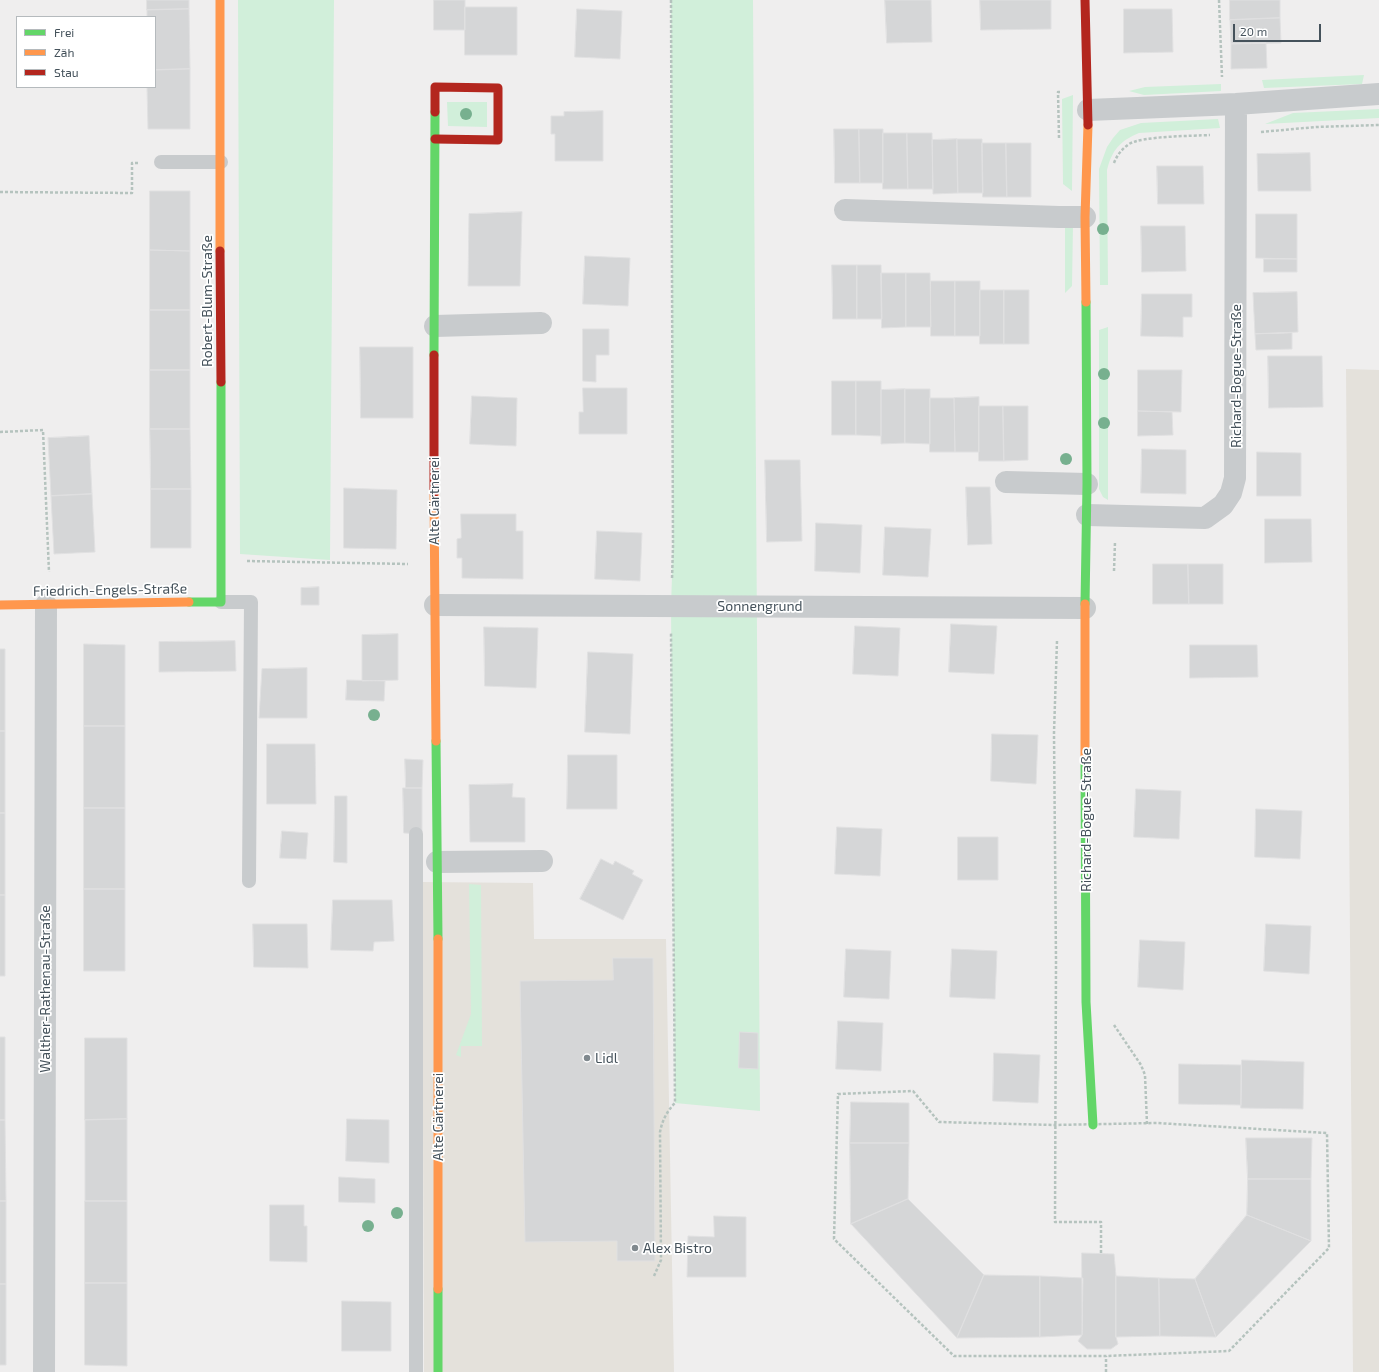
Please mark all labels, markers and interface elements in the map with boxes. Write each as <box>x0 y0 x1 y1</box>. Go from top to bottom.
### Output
legend <box>16 16 156 88</box>
scale bar <box>1235 16 1323 42</box>
text: 20 m <box>1240 24 1267 38</box>
text: Frei <box>54 25 74 39</box>
text: Zäh <box>54 45 74 59</box>
text: Stau <box>54 65 79 79</box>
street label: Robert-Blum-Straße <box>199 235 215 367</box>
street label: Richard-Bogue-Straße <box>1228 304 1244 448</box>
street label: Alte Gärtnerei <box>426 457 442 545</box>
street label: Friedrich-Engels-Straße <box>33 580 187 600</box>
street label: Sonnengrund <box>717 598 803 614</box>
street label: Richard-Bogue-Straße <box>1078 748 1094 892</box>
street label: Walther-Rathenau-Straße <box>37 905 53 1073</box>
place label: Lidl <box>595 1050 618 1066</box>
marker: Lidl <box>582 1053 592 1063</box>
street label: Alte Gärtnerei <box>430 1073 446 1161</box>
place label: Alex Bistro <box>643 1240 712 1256</box>
marker: Alex Bistro <box>630 1243 640 1253</box>

